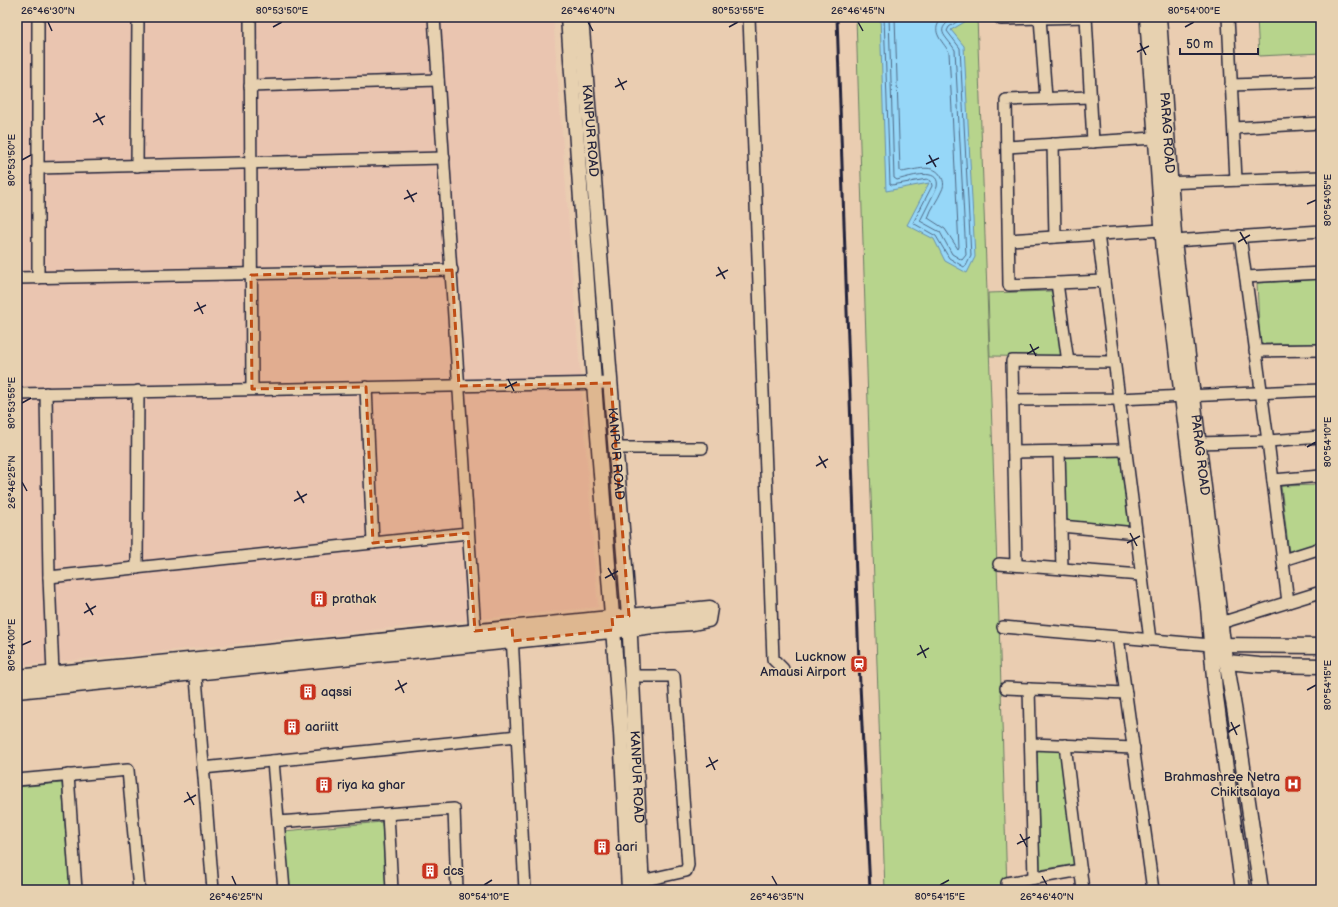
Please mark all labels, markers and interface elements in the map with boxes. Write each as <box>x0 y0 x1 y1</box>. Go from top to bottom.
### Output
text: 26°46'30"N <box>21 5 75 17</box>
text: 80°53'50"E <box>256 5 309 17</box>
text: 26°46'40"N <box>561 5 615 17</box>
text: 80°53'55"E <box>712 5 765 17</box>
text: 26°46'45"N <box>831 5 885 17</box>
text: 80°54'00"E <box>1168 5 1221 17</box>
scale bar <box>1180 30 1258 56</box>
text: 50 m <box>1186 37 1213 52</box>
street label: KANPUR ROAD <box>578 84 602 178</box>
street label: PARAG ROAD <box>1156 91 1178 174</box>
text: 80°53'50"E <box>6 133 18 186</box>
text: 80°54'05"E <box>1322 173 1334 226</box>
text: 80°53'55"E <box>6 376 18 429</box>
street label: KANPUR ROAD <box>604 407 628 501</box>
street label: PARAG ROAD <box>1187 413 1213 496</box>
text: 80°54'10"E <box>1322 416 1334 467</box>
text: 26°46'25"N <box>6 455 18 509</box>
building icon: prathak <box>309 589 329 609</box>
place label: prathak <box>332 591 377 607</box>
text: 80°54'00"E <box>6 618 18 671</box>
place label: Lucknow Amausi Airport <box>760 649 846 680</box>
station icon: Lucknow Amausi Airport <box>849 654 869 674</box>
text: 80°54'15"E <box>1322 659 1334 710</box>
building icon: aqssi <box>298 682 318 702</box>
place label: aqssi <box>321 684 352 700</box>
building icon: aariitt <box>282 717 302 737</box>
place label: aariitt <box>305 719 338 735</box>
street label: KANPUR ROAD <box>626 730 647 824</box>
place label: Brahmashree Netra Chikitsalaya <box>1164 769 1280 800</box>
hospital icon: Brahmashree Netra Chikitsalaya <box>1283 774 1303 794</box>
building icon: riya ka ghar <box>314 775 334 795</box>
place label: riya ka ghar <box>337 777 405 793</box>
building icon: aari <box>592 837 612 857</box>
place label: aari <box>615 839 637 855</box>
building icon: dcs <box>420 861 440 881</box>
place label: dcs <box>443 863 464 879</box>
text: 26°46'25"N <box>209 891 263 903</box>
text: 80°54'10"E <box>459 891 510 903</box>
text: 26°46'35"N <box>750 891 804 903</box>
text: 80°54'15"E <box>915 891 966 903</box>
text: 26°46'40"N <box>1020 891 1074 903</box>

